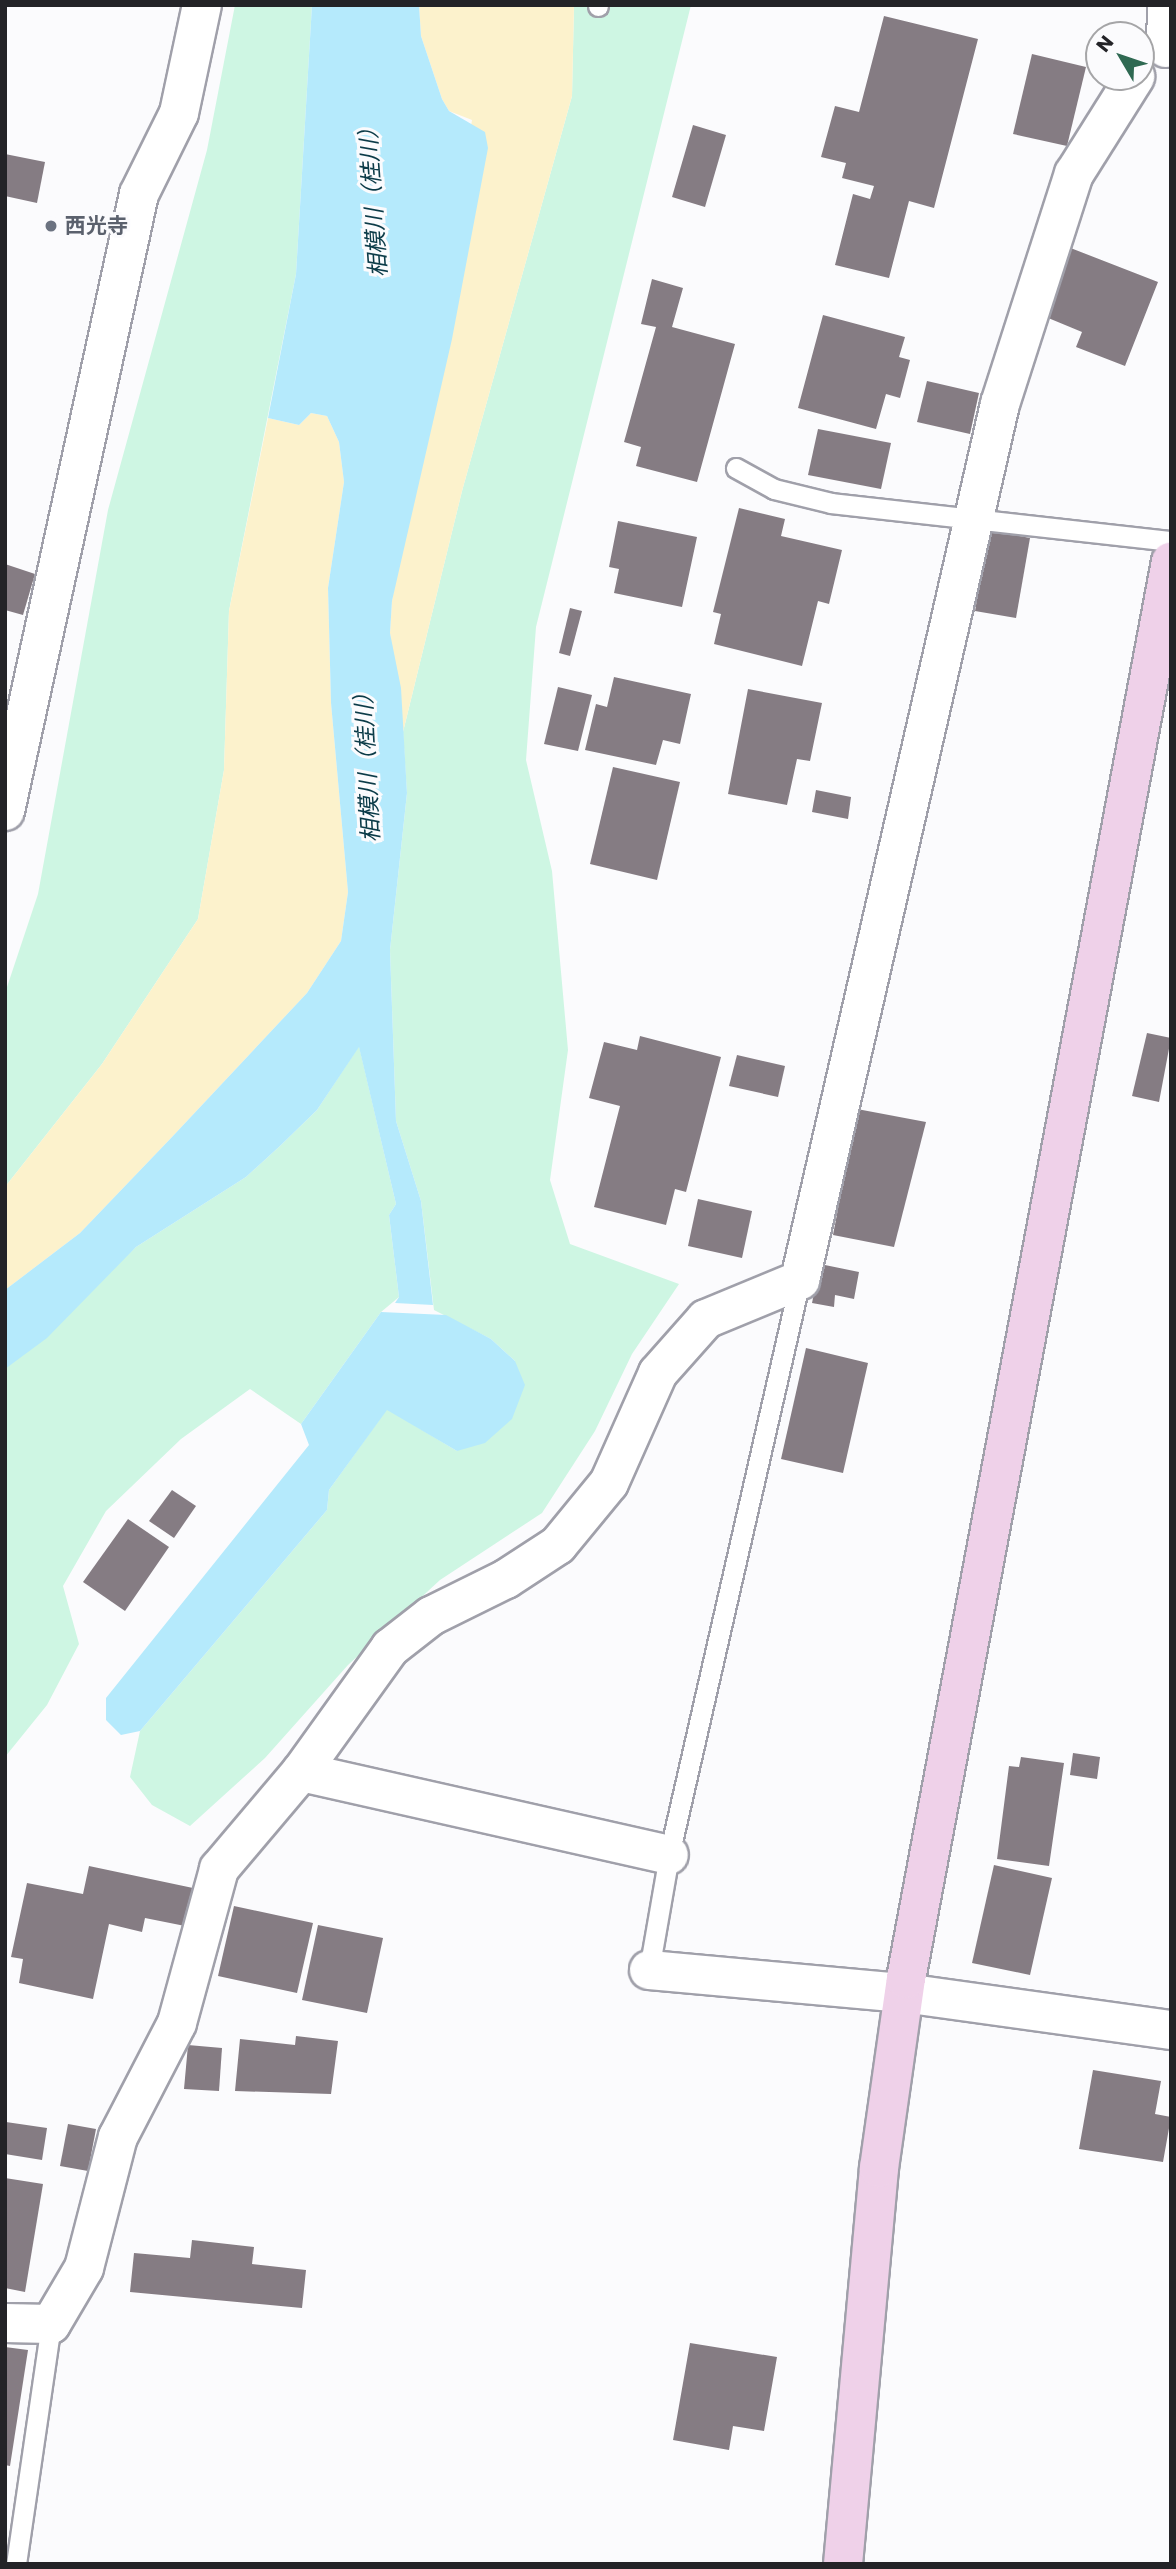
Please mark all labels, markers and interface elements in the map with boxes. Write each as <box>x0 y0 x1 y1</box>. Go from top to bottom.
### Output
north arrow <box>1085 21 1155 91</box>
text: N <box>1090 30 1120 58</box>
water label: 相模川（桂川） <box>354 116 392 278</box>
place label: 西光寺 <box>65 213 128 239</box>
marker: 西光寺 <box>43 218 59 234</box>
water label: 相模川（桂川） <box>349 681 385 843</box>

